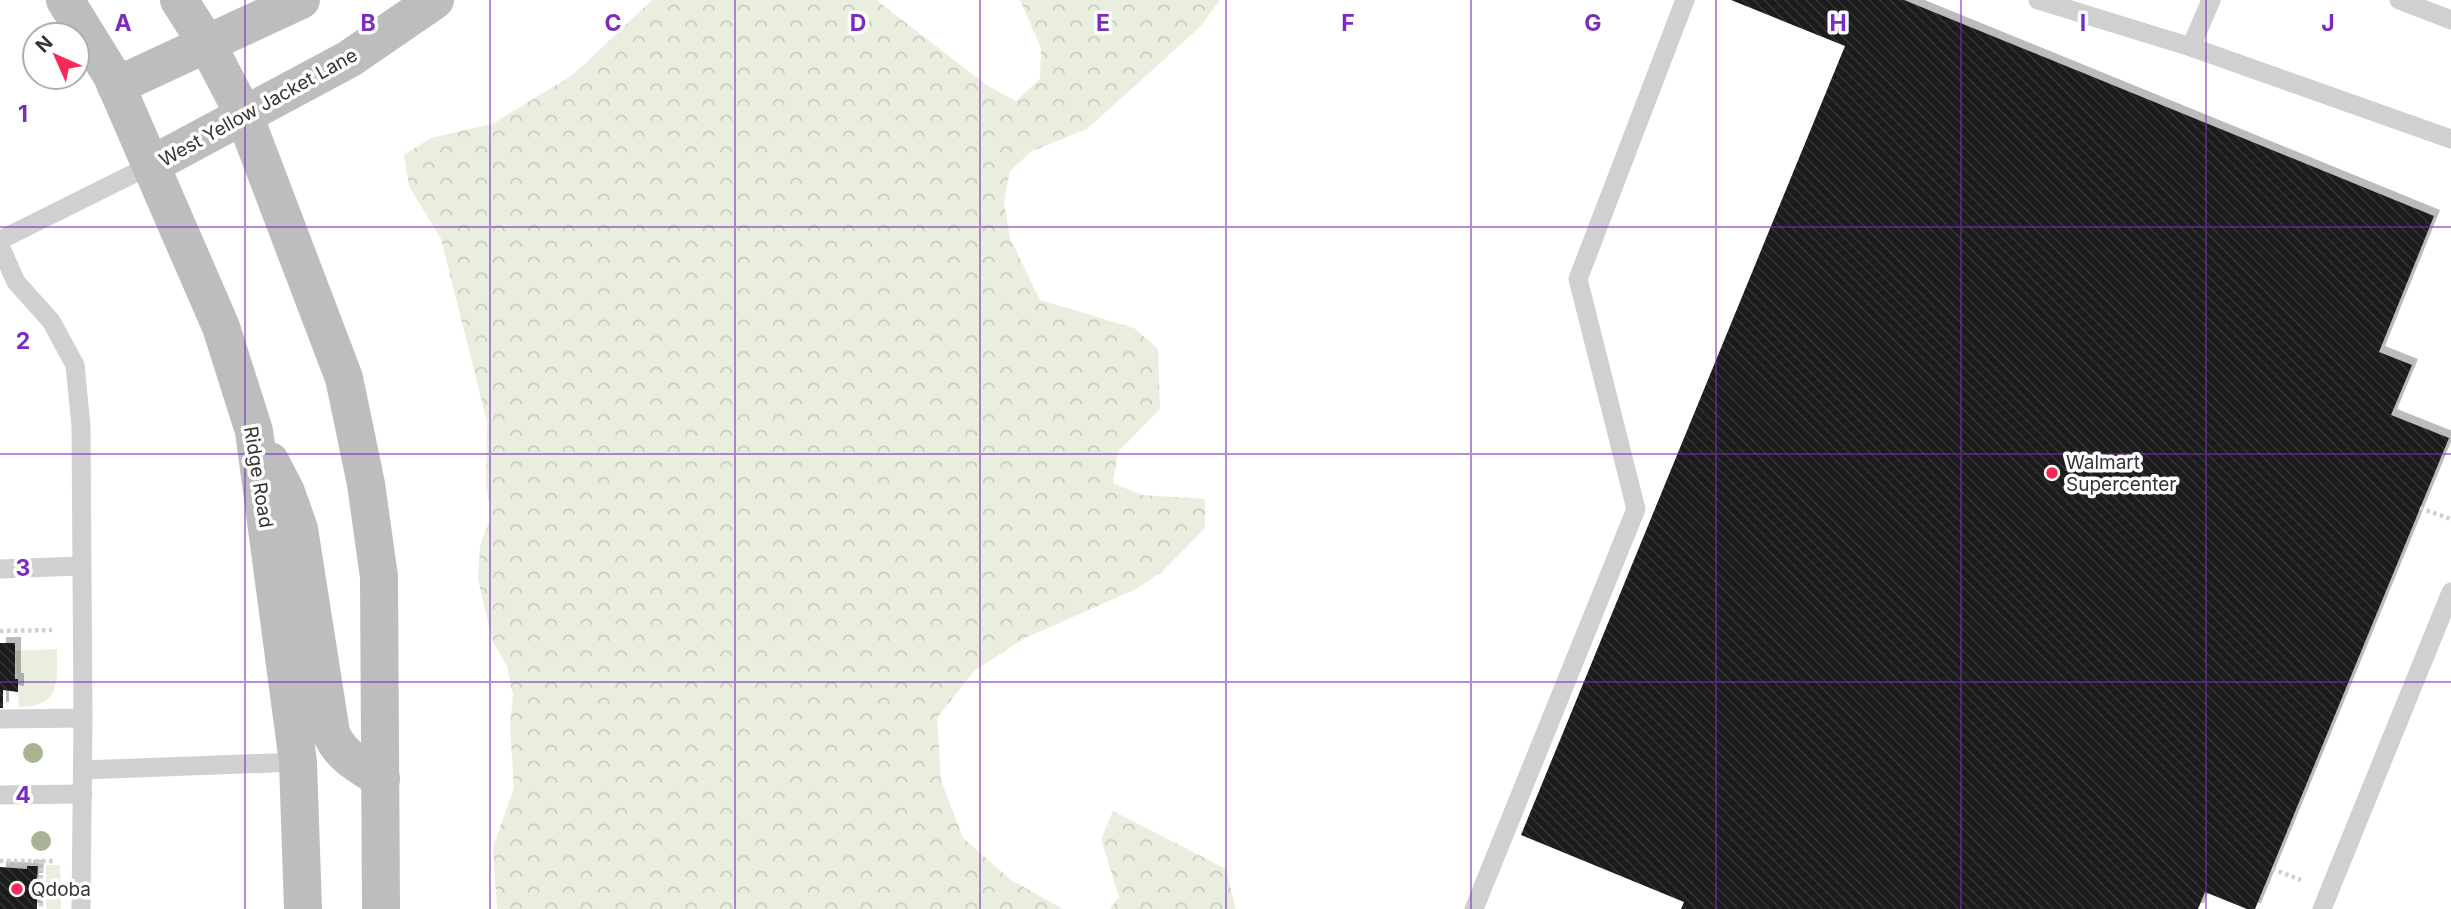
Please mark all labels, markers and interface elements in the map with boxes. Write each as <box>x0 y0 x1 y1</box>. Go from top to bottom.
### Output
text: A <box>114 9 132 37</box>
text: B <box>360 9 376 37</box>
text: C <box>604 9 622 37</box>
text: D <box>850 9 866 37</box>
text: E <box>1096 9 1110 37</box>
text: F <box>1341 9 1355 37</box>
text: G <box>1584 9 1602 37</box>
text: H <box>1829 9 1847 37</box>
text: I <box>2080 9 2086 37</box>
text: J <box>2321 9 2335 37</box>
north arrow <box>21 21 91 91</box>
text: N <box>31 31 58 58</box>
street label: West Yellow Jacket Lane <box>155 43 361 172</box>
text: 1 <box>18 100 28 128</box>
text: 2 <box>16 327 30 355</box>
street label: Ridge Road <box>239 425 278 529</box>
place label: Walmart Supercenter <box>2066 451 2176 496</box>
marker: Walmart Supercenter <box>2044 465 2060 481</box>
text: 3 <box>16 554 30 582</box>
text: 4 <box>15 781 31 809</box>
place label: Qdoba <box>31 878 91 901</box>
marker: Qdoba <box>9 881 25 897</box>

